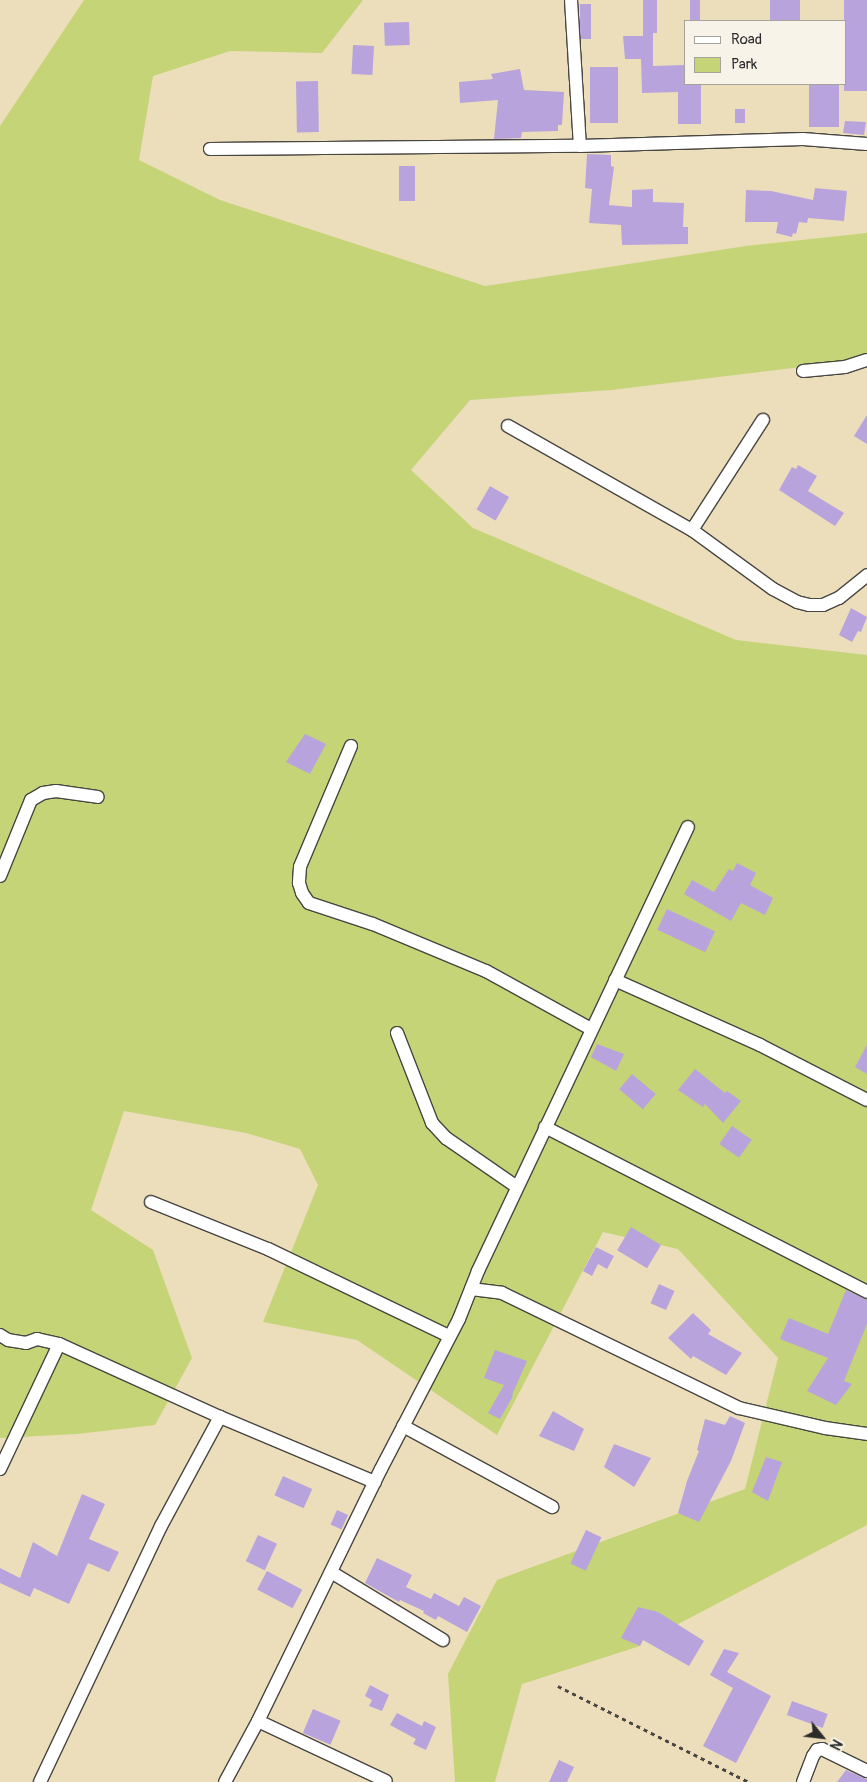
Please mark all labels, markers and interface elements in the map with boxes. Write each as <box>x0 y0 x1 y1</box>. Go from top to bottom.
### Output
legend <box>684 20 847 85</box>
text: Road <box>731 30 762 49</box>
text: Park <box>731 55 757 74</box>
north arrow <box>797 1712 847 1762</box>
text: N <box>826 1736 845 1753</box>

